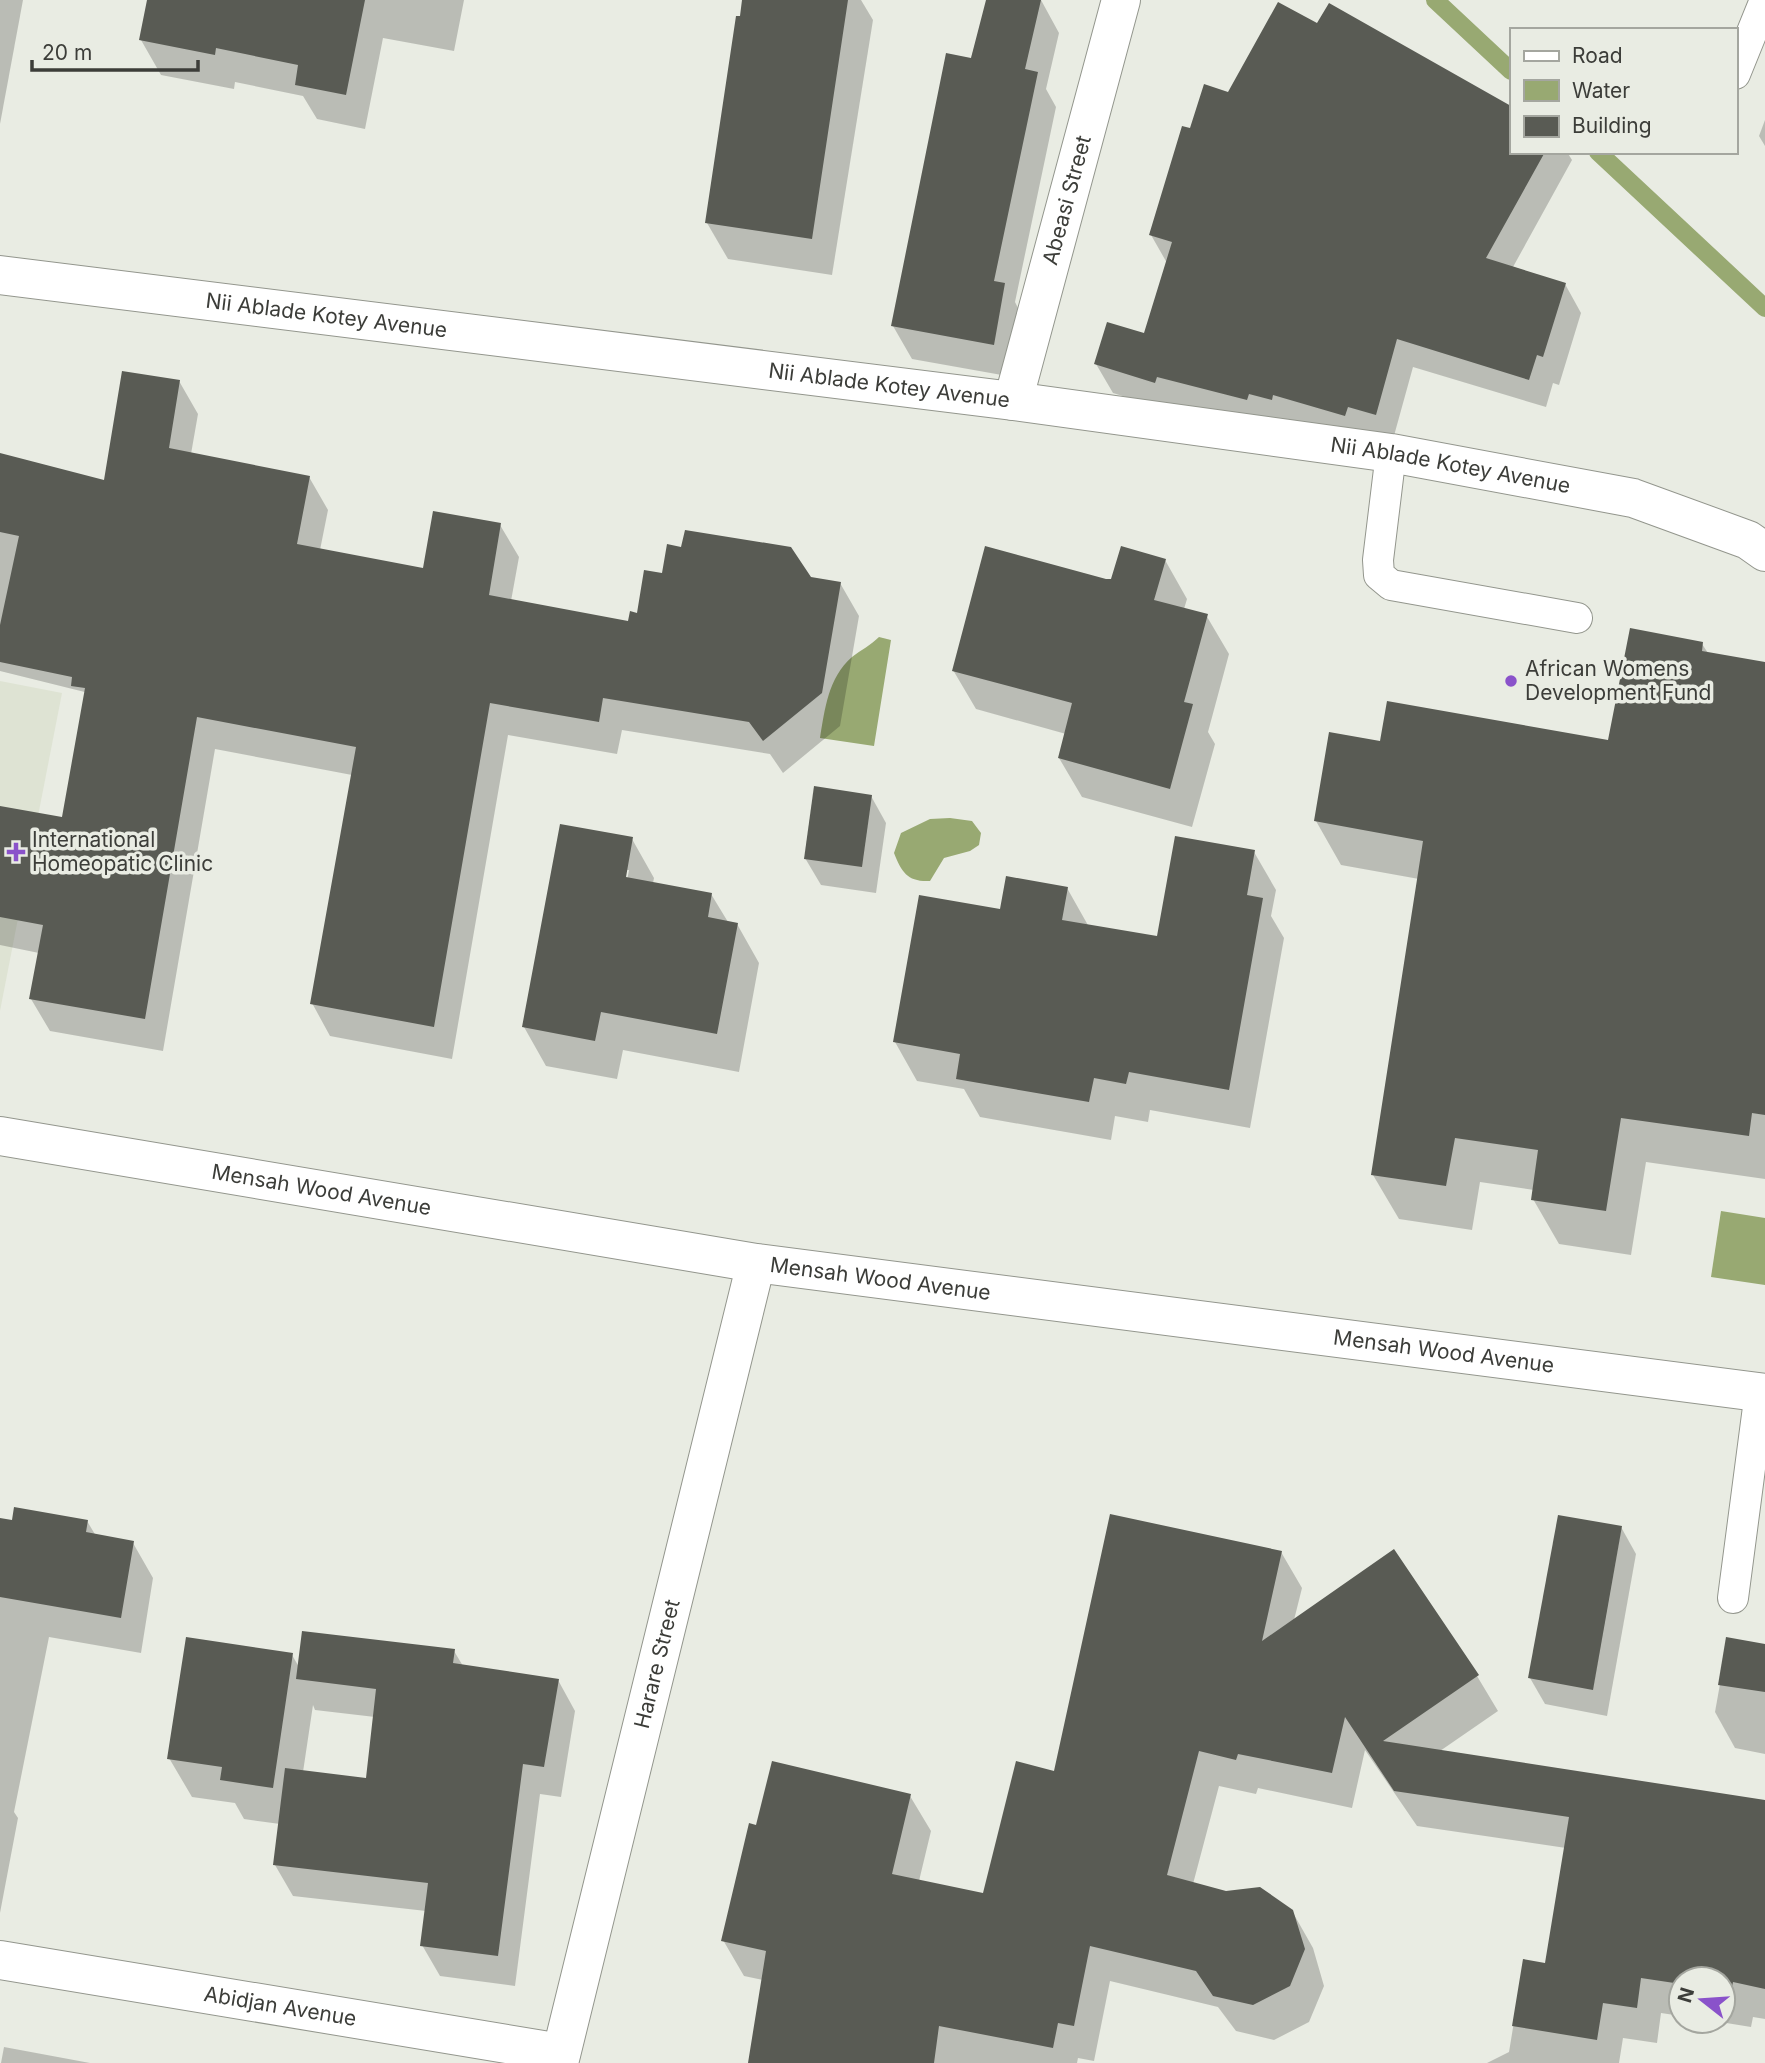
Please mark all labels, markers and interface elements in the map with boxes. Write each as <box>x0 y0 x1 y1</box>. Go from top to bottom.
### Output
scale bar <box>32 28 198 72</box>
legend <box>1510 28 1737 154</box>
text: 20 m <box>42 40 92 65</box>
text: Road <box>1572 43 1623 68</box>
text: Water <box>1572 78 1630 103</box>
text: Building <box>1572 113 1652 138</box>
street label: Abeasi Street <box>1037 132 1096 267</box>
street label: Nii Ablade Kotey Avenue <box>204 288 449 343</box>
street label: Nii Ablade Kotey Avenue <box>767 358 1011 413</box>
street label: Nii Ablade Kotey Avenue <box>1329 432 1573 498</box>
place label: African Womens Development Fund <box>1525 656 1711 705</box>
marker: African Womens Development Fund <box>1503 673 1519 689</box>
place label: International Homeopatic Clinic <box>32 827 213 876</box>
marker: International Homeopatic Clinic <box>6 842 26 862</box>
street label: Mensah Wood Avenue <box>210 1159 433 1220</box>
street label: Mensah Wood Avenue <box>769 1252 992 1305</box>
street label: Mensah Wood Avenue <box>1332 1325 1556 1378</box>
street label: Harare Street <box>629 1597 685 1731</box>
north arrow <box>1667 1965 1737 2035</box>
street label: Abidjan Avenue <box>202 1981 358 2031</box>
text: N <box>1673 1985 1699 2005</box>

